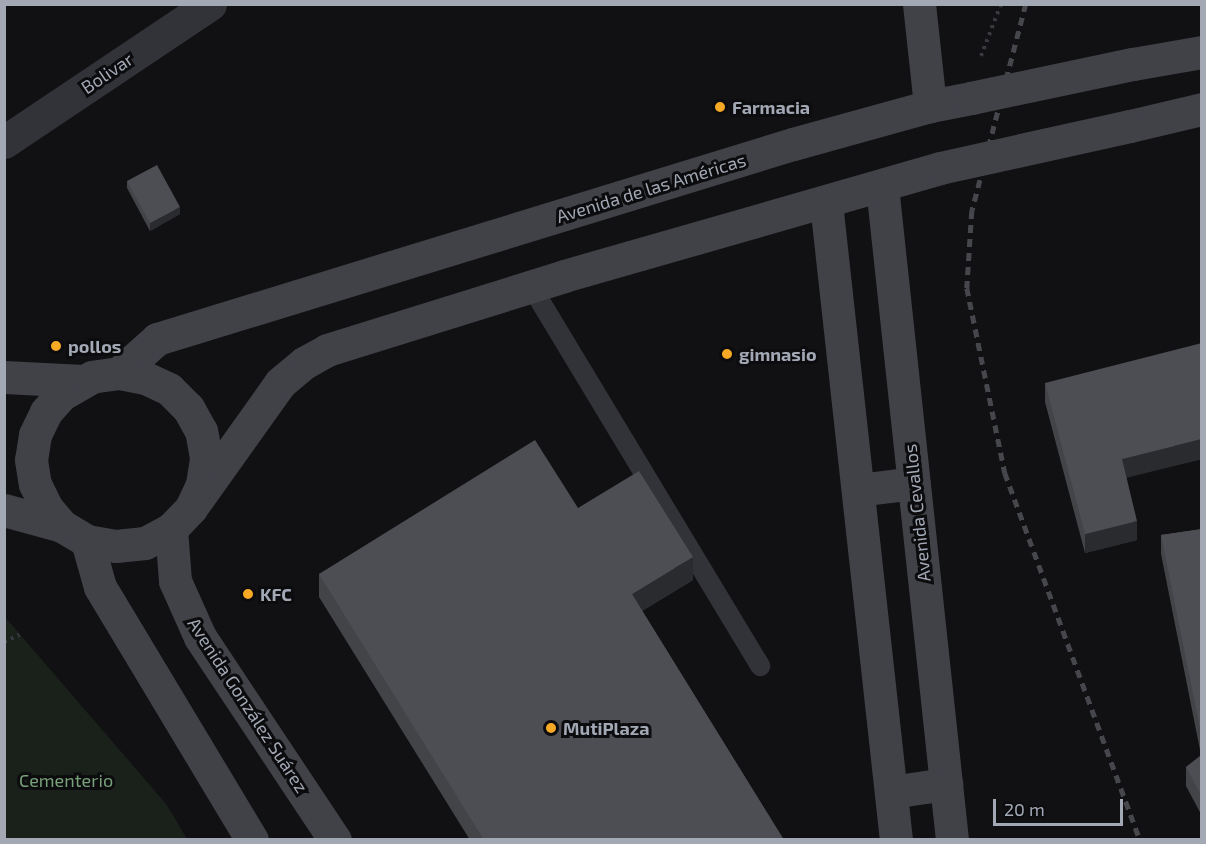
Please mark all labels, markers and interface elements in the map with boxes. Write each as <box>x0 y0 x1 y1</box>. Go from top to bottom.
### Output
street label: Bolivar <box>77 48 137 98</box>
place label: Farmacia <box>732 96 810 118</box>
marker: Farmacia <box>713 100 727 114</box>
street label: Avenida de las Américas <box>553 149 749 227</box>
place label: pollos <box>68 335 121 357</box>
marker: pollos <box>49 339 63 353</box>
place label: gimnasio <box>739 343 817 365</box>
marker: gimnasio <box>720 347 734 361</box>
street label: Avenida Cevallos <box>899 443 935 583</box>
place label: KFC <box>260 583 292 605</box>
marker: KFC <box>241 587 255 601</box>
street label: Avenida González Suárez <box>183 613 313 797</box>
place label: MutiPlaza <box>563 717 650 739</box>
marker: MutiPlaza <box>544 721 558 735</box>
park label: Cementerio <box>19 769 113 791</box>
scale bar <box>996 787 1126 825</box>
text: 20 m <box>1004 798 1045 820</box>

